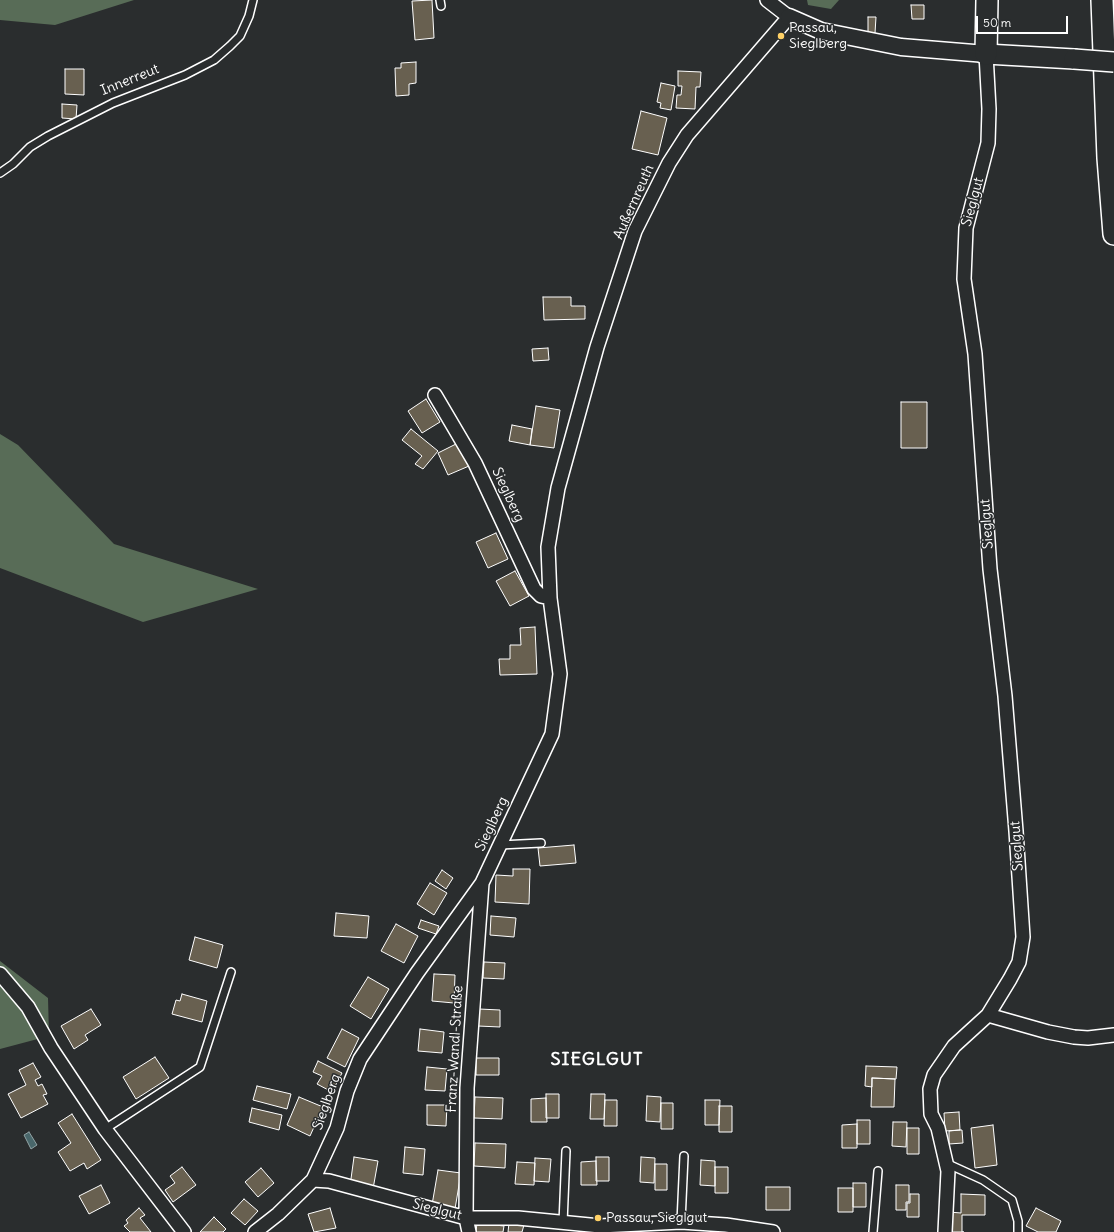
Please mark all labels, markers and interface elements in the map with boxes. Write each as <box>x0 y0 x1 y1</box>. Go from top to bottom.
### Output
scale bar <box>978 8 1070 34</box>
text: 50 m <box>983 15 1011 30</box>
place label: Passau, Sieglberg <box>789 20 847 52</box>
marker: Passau, Sieglberg <box>776 31 786 41</box>
street label: Innerreut <box>98 61 162 99</box>
street label: Außernreuth <box>610 162 658 242</box>
street label: Sieglgut <box>958 176 988 228</box>
street label: Sieglberg <box>488 465 528 525</box>
street label: Sieglgut <box>977 498 997 550</box>
street label: Sieglberg <box>472 794 512 854</box>
street label: Sieglgut <box>1007 820 1027 872</box>
street label: Franz-Wandl-Straße <box>443 985 467 1113</box>
district label: SIEGLGUT <box>551 1049 643 1071</box>
street label: Sieglberg <box>310 1072 344 1132</box>
street label: Sieglgut <box>411 1196 463 1224</box>
place label: Passau, Sieglgut <box>606 1210 707 1226</box>
marker: Passau, Sieglgut <box>593 1213 603 1223</box>

